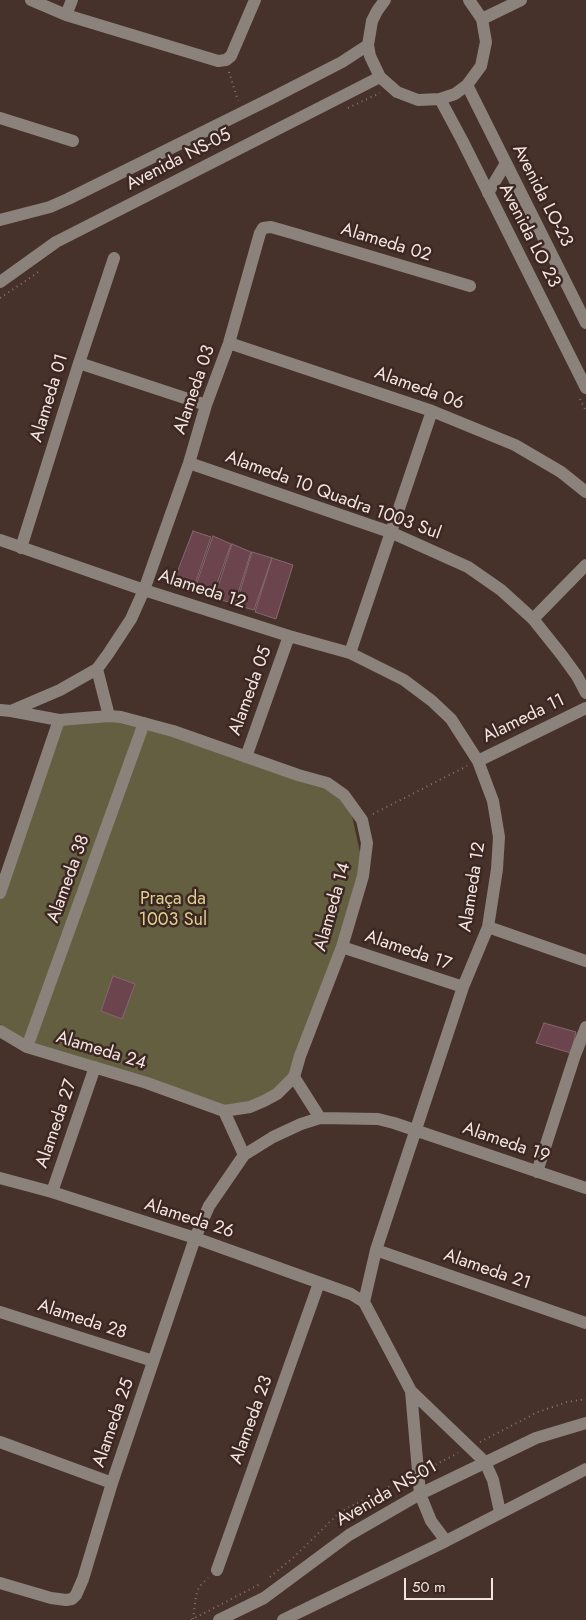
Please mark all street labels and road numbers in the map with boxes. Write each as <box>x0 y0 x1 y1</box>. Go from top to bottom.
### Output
street label: Avenida NS-05 <box>123 124 235 196</box>
street label: Avenida LO-23 <box>507 141 577 251</box>
street label: Avenida LO 23 <box>494 180 564 292</box>
street label: Alameda 02 <box>338 219 434 267</box>
street label: Alameda 03 <box>170 343 220 437</box>
street label: Alameda 01 <box>26 351 74 445</box>
street label: Alameda 06 <box>371 363 467 415</box>
street label: Alameda 10 Quadra 1003 Sul <box>222 447 444 545</box>
street label: Alameda 12 <box>156 566 248 614</box>
street label: Alameda 05 <box>225 643 277 739</box>
street label: Alameda 11 <box>479 690 569 748</box>
street label: Alameda 38 <box>43 832 95 926</box>
street label: Alameda 12 <box>455 841 491 933</box>
street label: Alameda 14 <box>310 860 356 954</box>
street label: Alameda 17 <box>362 926 454 976</box>
street label: Alameda 24 <box>53 1027 149 1075</box>
street label: Alameda 27 <box>32 1077 82 1171</box>
street label: Alameda 19 <box>460 1118 552 1168</box>
street label: Alameda 26 <box>141 1194 237 1244</box>
street label: Alameda 21 <box>441 1245 533 1295</box>
street label: Alameda 28 <box>35 1295 129 1345</box>
street label: Alameda 23 <box>226 1373 278 1467</box>
street label: Alameda 25 <box>89 1376 139 1470</box>
street label: Avenida NS-01 <box>333 1456 441 1532</box>

